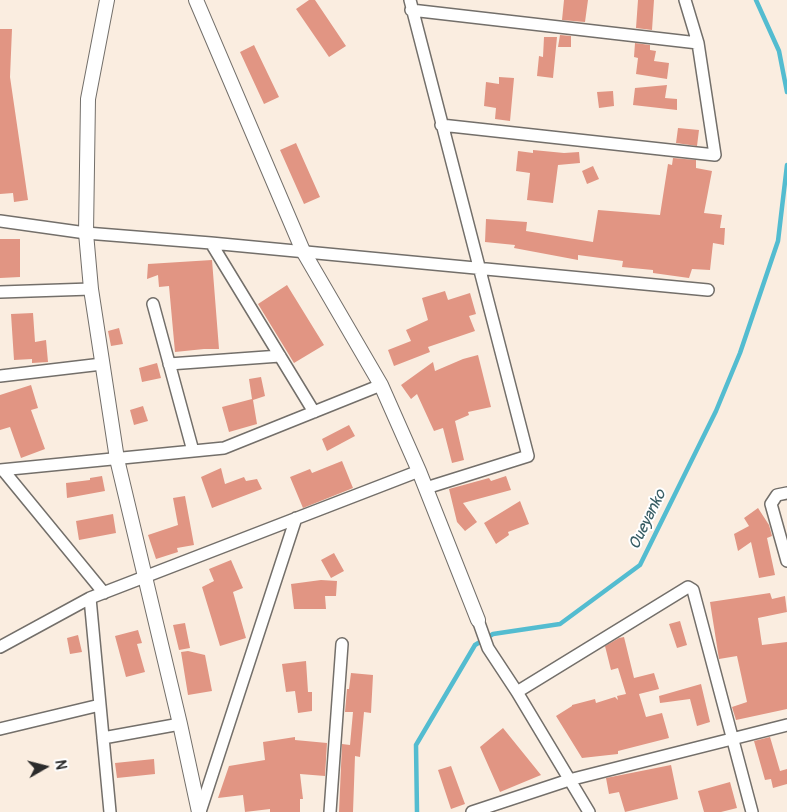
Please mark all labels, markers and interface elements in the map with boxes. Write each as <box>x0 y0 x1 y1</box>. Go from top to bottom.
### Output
water label: Oueyanko <box>625 487 671 553</box>
north arrow <box>20 742 70 792</box>
text: N <box>51 759 69 771</box>

